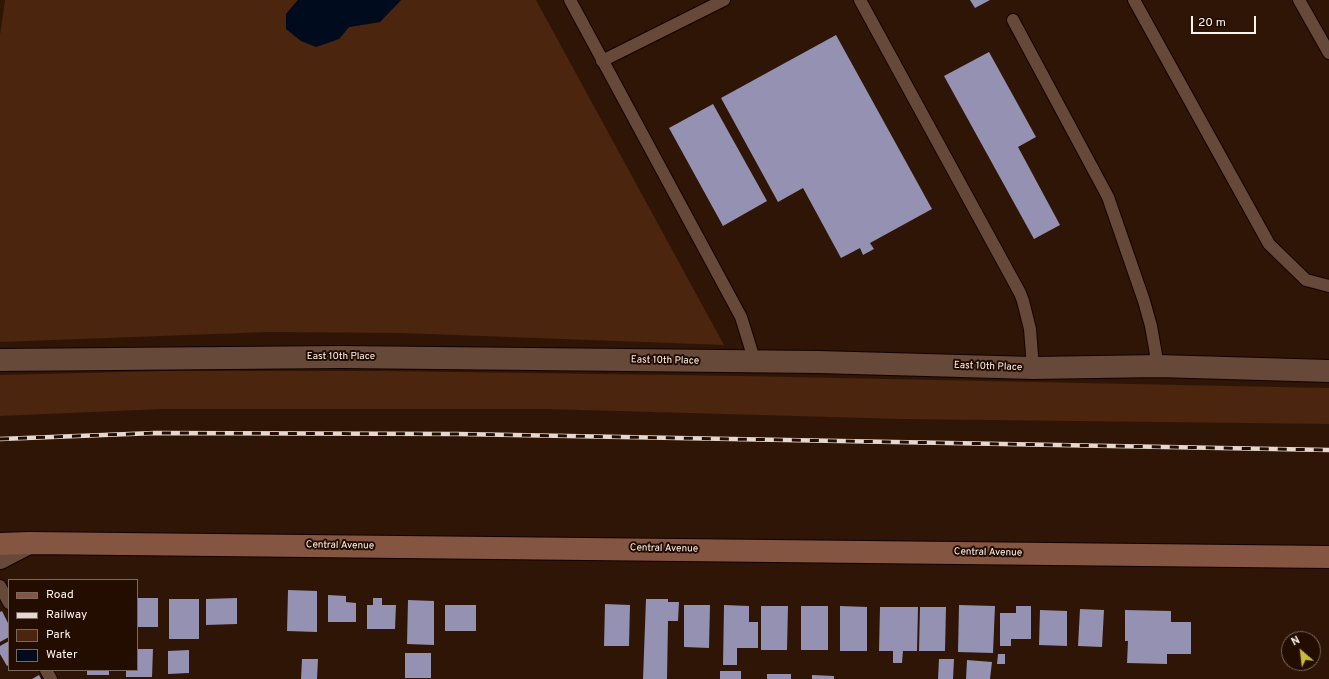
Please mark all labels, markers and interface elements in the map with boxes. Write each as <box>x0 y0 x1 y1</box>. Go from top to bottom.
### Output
scale bar <box>1193 8 1258 34</box>
text: 20 m <box>1198 15 1226 31</box>
street label: East 10th Place <box>307 351 375 363</box>
street label: East 10th Place <box>631 354 699 368</box>
street label: East 10th Place <box>954 360 1022 374</box>
street label: Central Avenue <box>306 539 374 553</box>
street label: Central Avenue <box>630 542 698 556</box>
street label: Central Avenue <box>954 546 1022 560</box>
legend <box>8 579 138 671</box>
text: Road <box>46 587 74 603</box>
text: Railway <box>46 607 87 623</box>
text: Park <box>46 627 71 643</box>
north arrow <box>1281 631 1321 671</box>
text: N <box>1289 633 1303 649</box>
text: Water <box>46 647 78 663</box>

